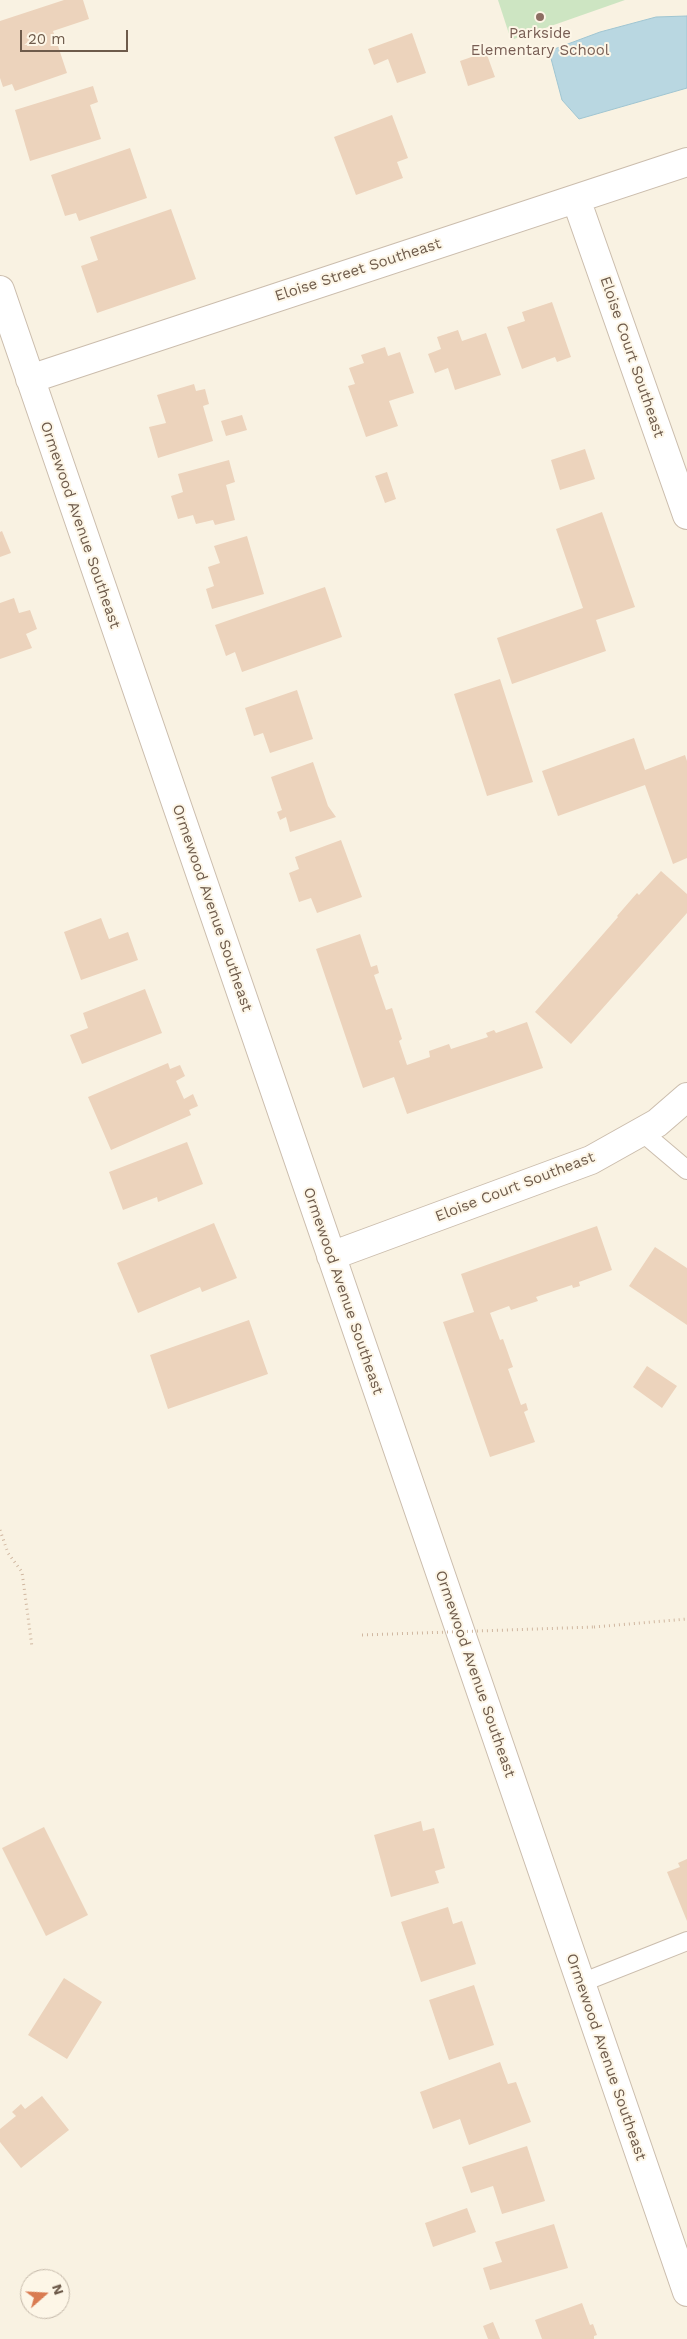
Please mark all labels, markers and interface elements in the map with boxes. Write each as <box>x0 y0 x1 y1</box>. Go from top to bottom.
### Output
marker: Parkside Elementary School <box>534 11 546 23</box>
scale bar <box>22 20 130 52</box>
place label: Parkside Elementary School <box>471 25 609 60</box>
text: 20 m <box>28 30 66 48</box>
street label: Eloise Street Southeast <box>273 235 443 305</box>
street label: Eloise Court Southeast <box>596 274 668 440</box>
street label: Ormewood Avenue Southeast <box>36 419 124 631</box>
street label: Ormewood Avenue Southeast <box>168 802 256 1014</box>
street label: Eloise Court Southeast <box>433 1148 597 1226</box>
street label: Ormewood Avenue Southeast <box>299 1185 387 1397</box>
street label: Ormewood Avenue Southeast <box>431 1568 519 1780</box>
street label: Ormewood Avenue Southeast <box>562 1951 650 2163</box>
north arrow <box>20 2269 70 2319</box>
text: N <box>49 2282 67 2297</box>

